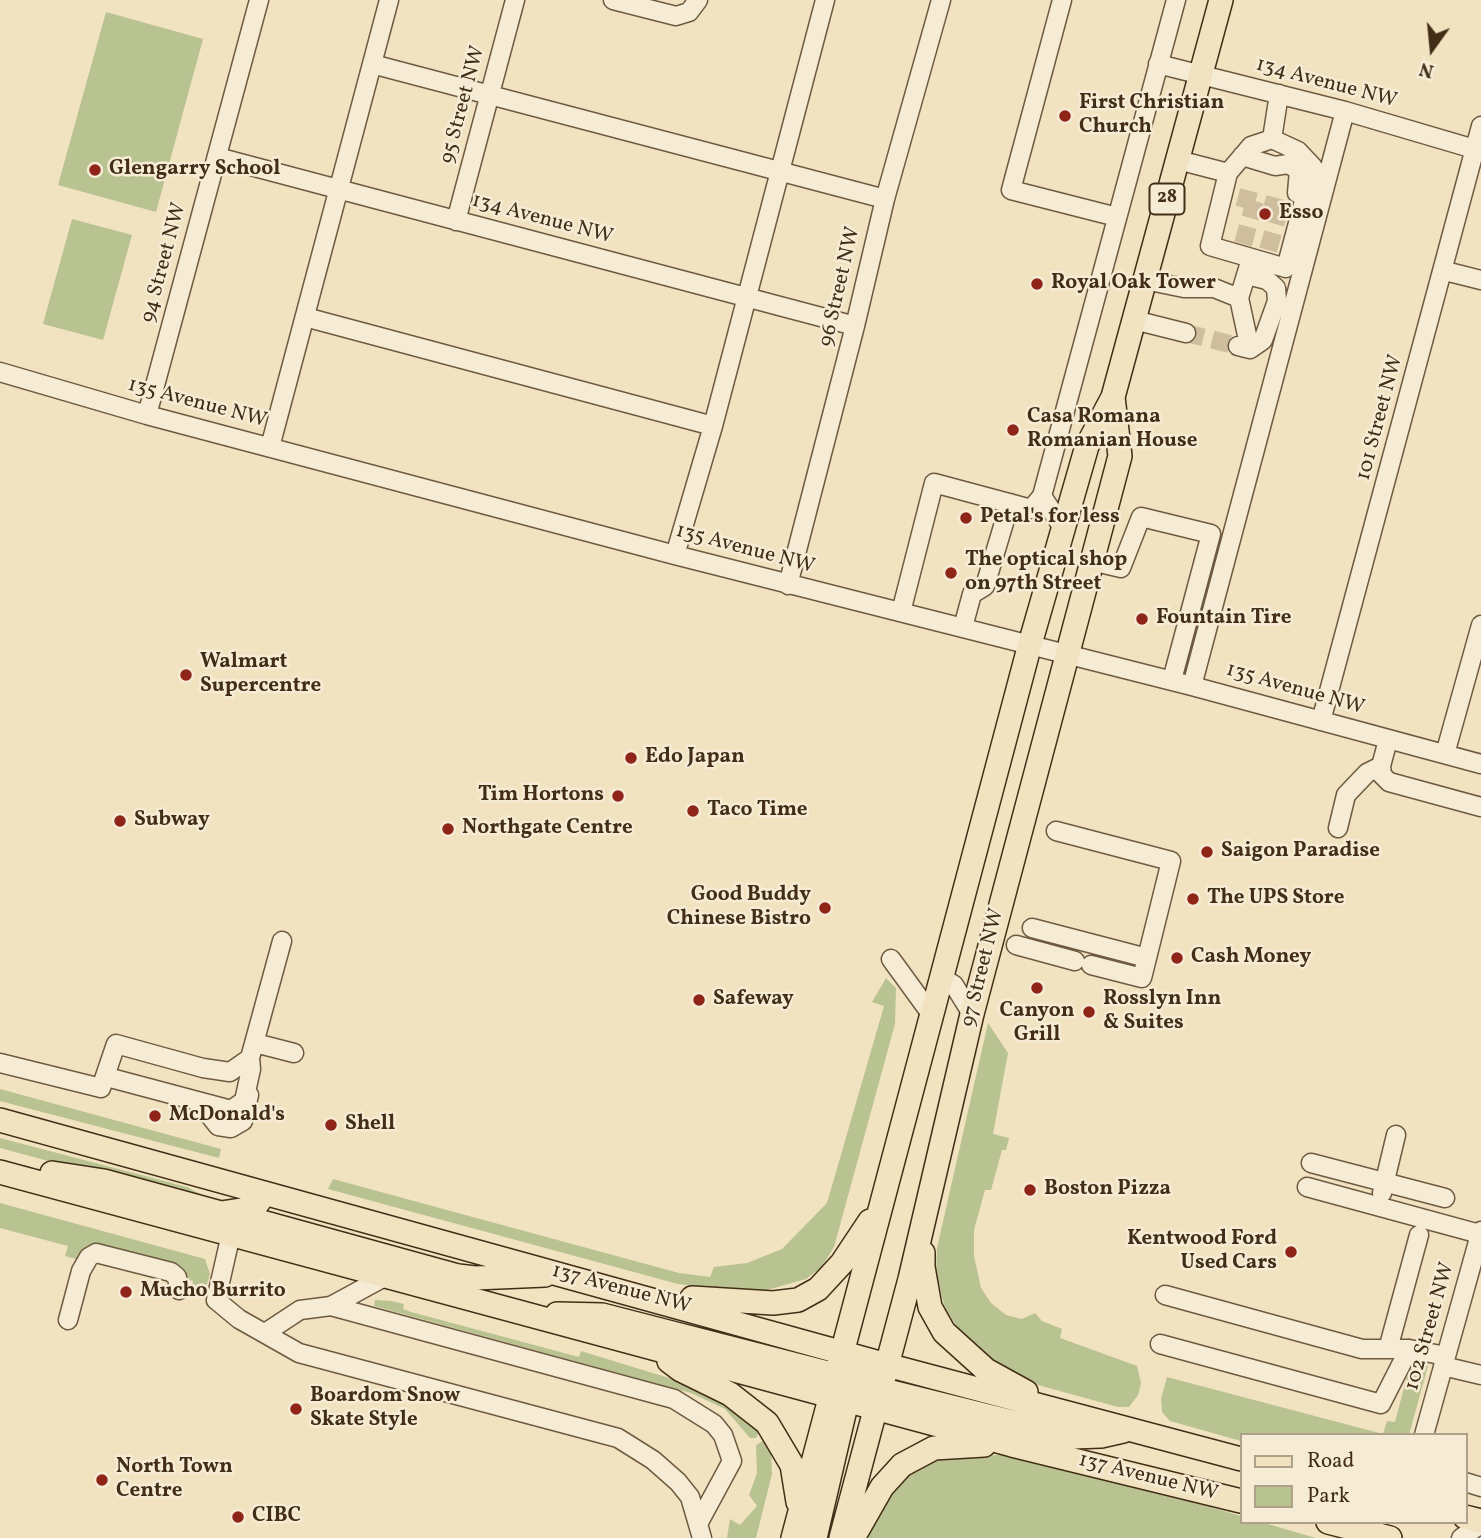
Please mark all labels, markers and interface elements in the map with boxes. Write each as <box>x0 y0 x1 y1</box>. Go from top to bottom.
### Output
north arrow <box>1397 14 1467 84</box>
street label: 95 Street NW <box>436 43 492 167</box>
street label: 134 Avenue NW <box>1253 53 1399 115</box>
text: N <box>1417 55 1437 84</box>
place label: First Christian Church <box>1079 91 1224 141</box>
marker: First Christian Church <box>1057 108 1073 124</box>
place label: Glengarry School <box>109 157 280 183</box>
marker: Glengarry School <box>87 162 103 178</box>
road number: 28 <box>1150 183 1184 214</box>
street label: 134 Avenue NW <box>469 189 615 251</box>
street label: 94 Street NW <box>137 200 193 326</box>
place label: Esso <box>1279 201 1324 227</box>
marker: Esso <box>1257 206 1273 222</box>
street label: 96 Street NW <box>815 225 867 349</box>
place label: Royal Oak Tower <box>1051 271 1216 297</box>
marker: Royal Oak Tower <box>1029 276 1045 292</box>
street label: 101 Street NW <box>1352 352 1410 484</box>
street label: 135 Avenue NW <box>125 373 269 435</box>
place label: Casa Romana Romanian House <box>1027 405 1197 455</box>
marker: Casa Romana Romanian House <box>1005 422 1021 438</box>
place label: Petal's for less <box>980 505 1120 531</box>
marker: Petal's for less <box>958 510 974 526</box>
street label: 135 Avenue NW <box>673 519 817 581</box>
place label: The optical shop on 97th Street <box>965 548 1127 598</box>
marker: The optical shop on 97th Street <box>943 565 959 581</box>
place label: Fountain Tire <box>1156 606 1291 632</box>
marker: Fountain Tire <box>1134 611 1150 627</box>
place label: Walmart Supercentre <box>200 650 321 700</box>
street label: 135 Avenue NW <box>1223 658 1367 722</box>
marker: Walmart Supercentre <box>178 667 194 683</box>
place label: Edo Japan <box>645 745 745 771</box>
marker: Edo Japan <box>623 750 639 766</box>
place label: Tim Hortons <box>478 783 604 809</box>
marker: Tim Hortons <box>610 788 626 804</box>
place label: Taco Time <box>707 798 808 824</box>
marker: Taco Time <box>685 803 701 819</box>
place label: Subway <box>134 808 210 834</box>
marker: Subway <box>112 813 128 829</box>
place label: Northgate Centre <box>462 816 633 842</box>
marker: Northgate Centre <box>440 821 456 837</box>
place label: Saigon Paradise <box>1221 839 1380 865</box>
marker: Saigon Paradise <box>1199 844 1215 860</box>
place label: Good Buddy Chinese Bistro <box>667 883 811 933</box>
place label: The UPS Store <box>1207 886 1344 912</box>
marker: The UPS Store <box>1185 891 1201 907</box>
marker: Good Buddy Chinese Bistro <box>817 900 833 916</box>
street label: 97 Street NW <box>957 906 1011 1030</box>
place label: Cash Money <box>1191 945 1311 971</box>
marker: Cash Money <box>1169 950 1185 966</box>
marker: Canyon Grill <box>1029 980 1045 996</box>
place label: Safeway <box>713 987 794 1013</box>
place label: Rosslyn Inn & Suites <box>1103 987 1221 1037</box>
marker: Safeway <box>691 992 707 1008</box>
place label: Canyon Grill <box>999 999 1075 1049</box>
marker: Rosslyn Inn & Suites <box>1081 1004 1097 1020</box>
place label: McDonald's <box>169 1103 285 1129</box>
marker: McDonald's <box>147 1108 163 1124</box>
place label: Shell <box>345 1112 395 1138</box>
marker: Shell <box>323 1117 339 1133</box>
place label: Boston Pizza <box>1044 1177 1171 1203</box>
marker: Boston Pizza <box>1022 1182 1038 1198</box>
place label: Kentwood Ford Used Cars <box>1127 1227 1277 1277</box>
marker: Kentwood Ford Used Cars <box>1283 1244 1299 1260</box>
street label: 137 Avenue NW <box>549 1259 693 1321</box>
street label: 102 Street NW <box>1401 1260 1461 1394</box>
place label: Mucho Burrito <box>140 1279 286 1305</box>
marker: Mucho Burrito <box>118 1284 134 1300</box>
place label: Boardom Snow Skate Style <box>310 1384 460 1434</box>
marker: Boardom Snow Skate Style <box>288 1401 304 1417</box>
legend <box>1240 1433 1467 1524</box>
text: Road <box>1307 1447 1354 1476</box>
street label: 137 Avenue NW <box>1076 1448 1220 1508</box>
place label: North Town Centre <box>116 1455 233 1505</box>
marker: North Town Centre <box>94 1472 110 1488</box>
text: Park <box>1307 1482 1350 1511</box>
place label: CIBC <box>252 1504 301 1530</box>
marker: CIBC <box>230 1509 246 1525</box>

